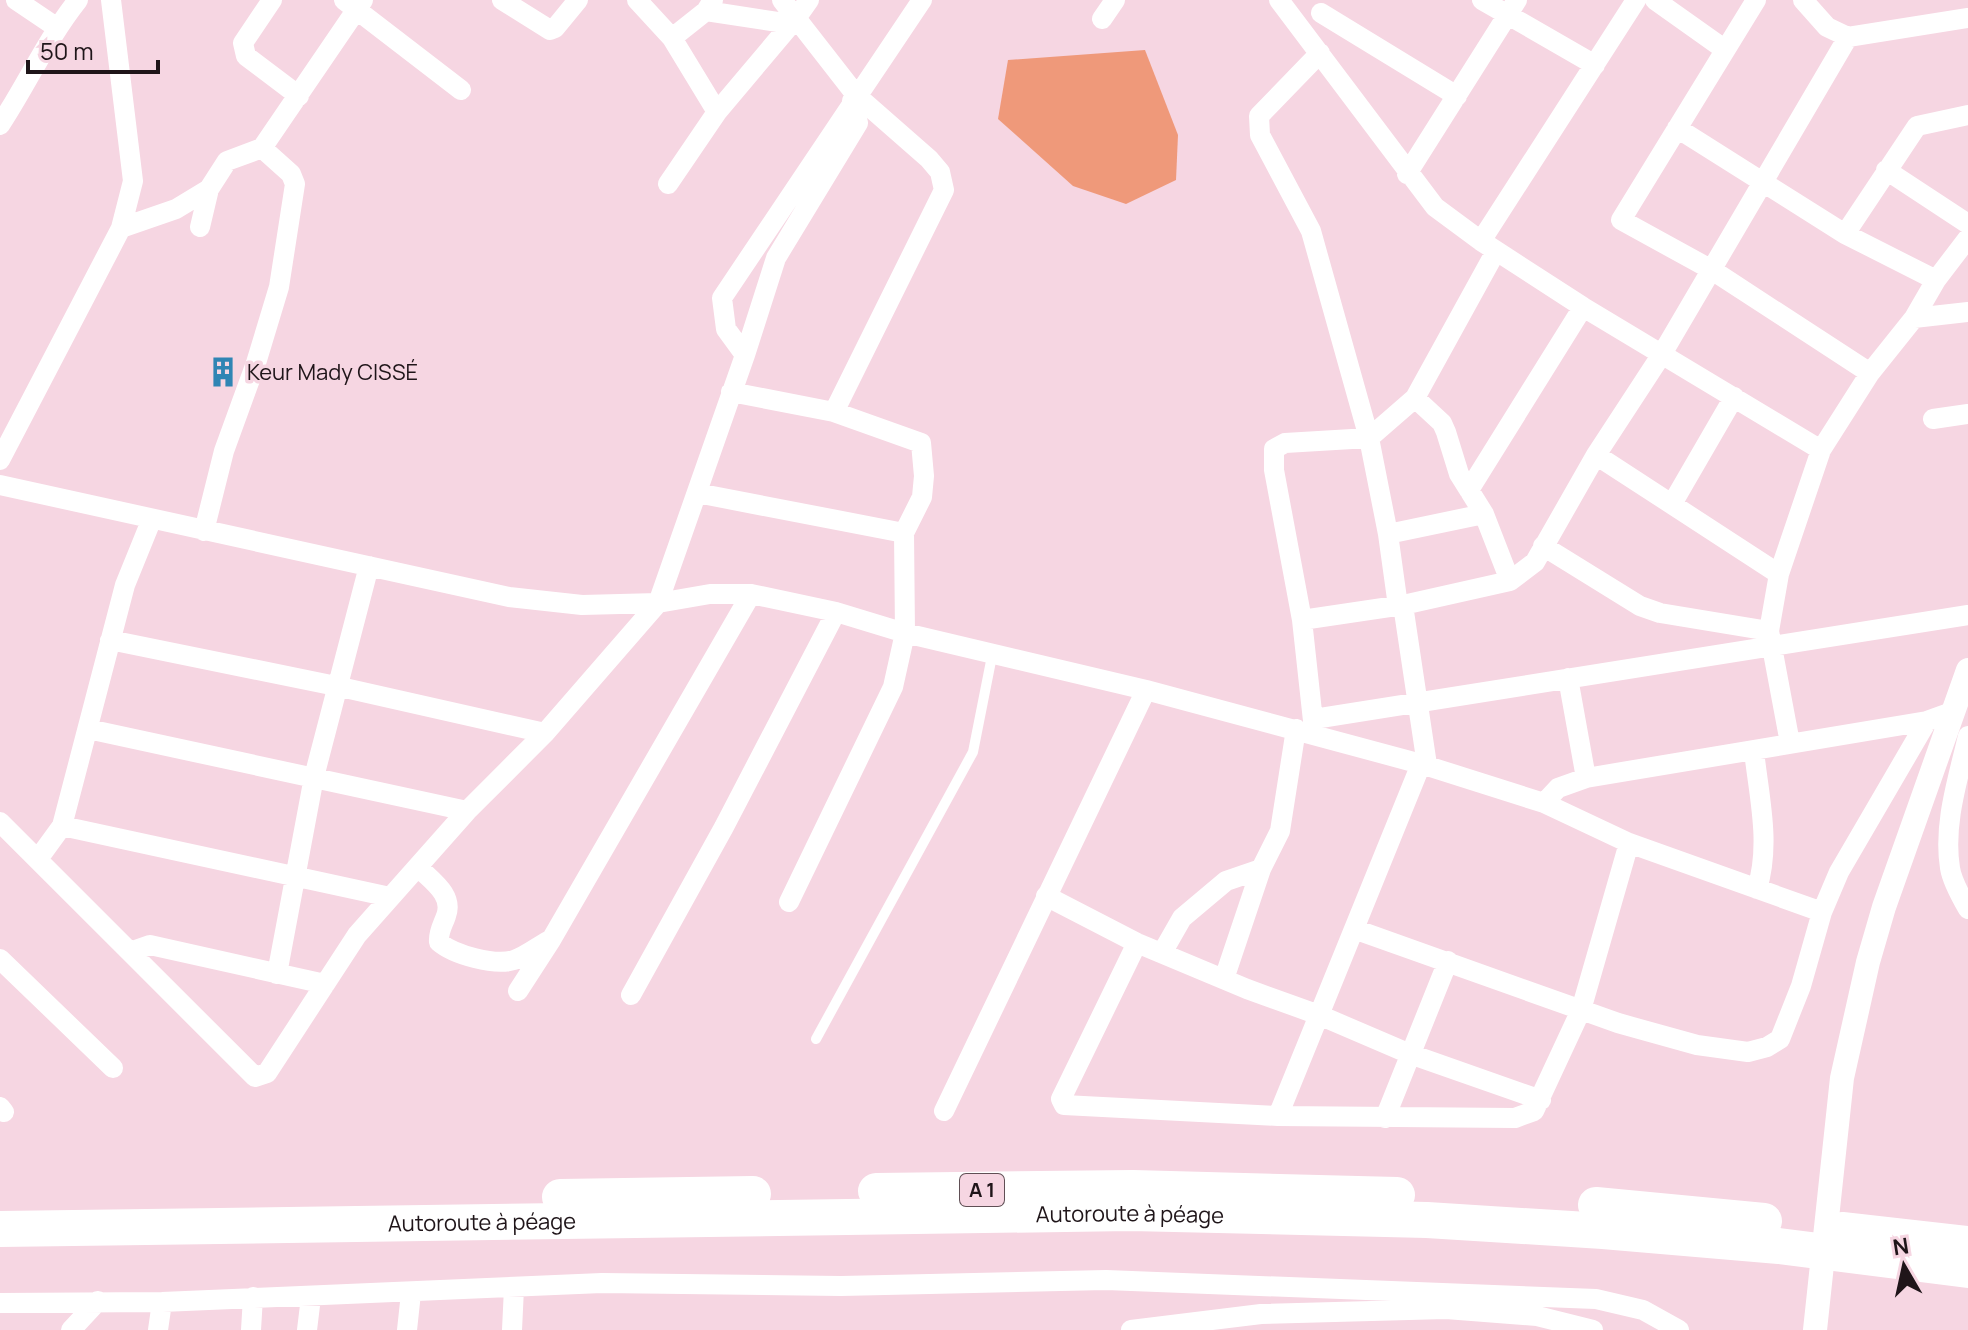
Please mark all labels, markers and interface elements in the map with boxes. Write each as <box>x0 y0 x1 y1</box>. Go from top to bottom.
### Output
scale bar <box>28 24 158 74</box>
text: 50 m <box>40 34 94 67</box>
building icon: Keur Mady CISSÉ <box>206 355 240 389</box>
place label: Keur Mady CISSÉ <box>247 357 418 387</box>
road number: A 1 <box>960 1174 1004 1206</box>
street label: Autoroute à péage <box>1036 1198 1225 1230</box>
street label: Autoroute à péage <box>388 1206 576 1239</box>
north arrow <box>1864 1226 1944 1306</box>
text: N <box>1891 1230 1911 1262</box>

